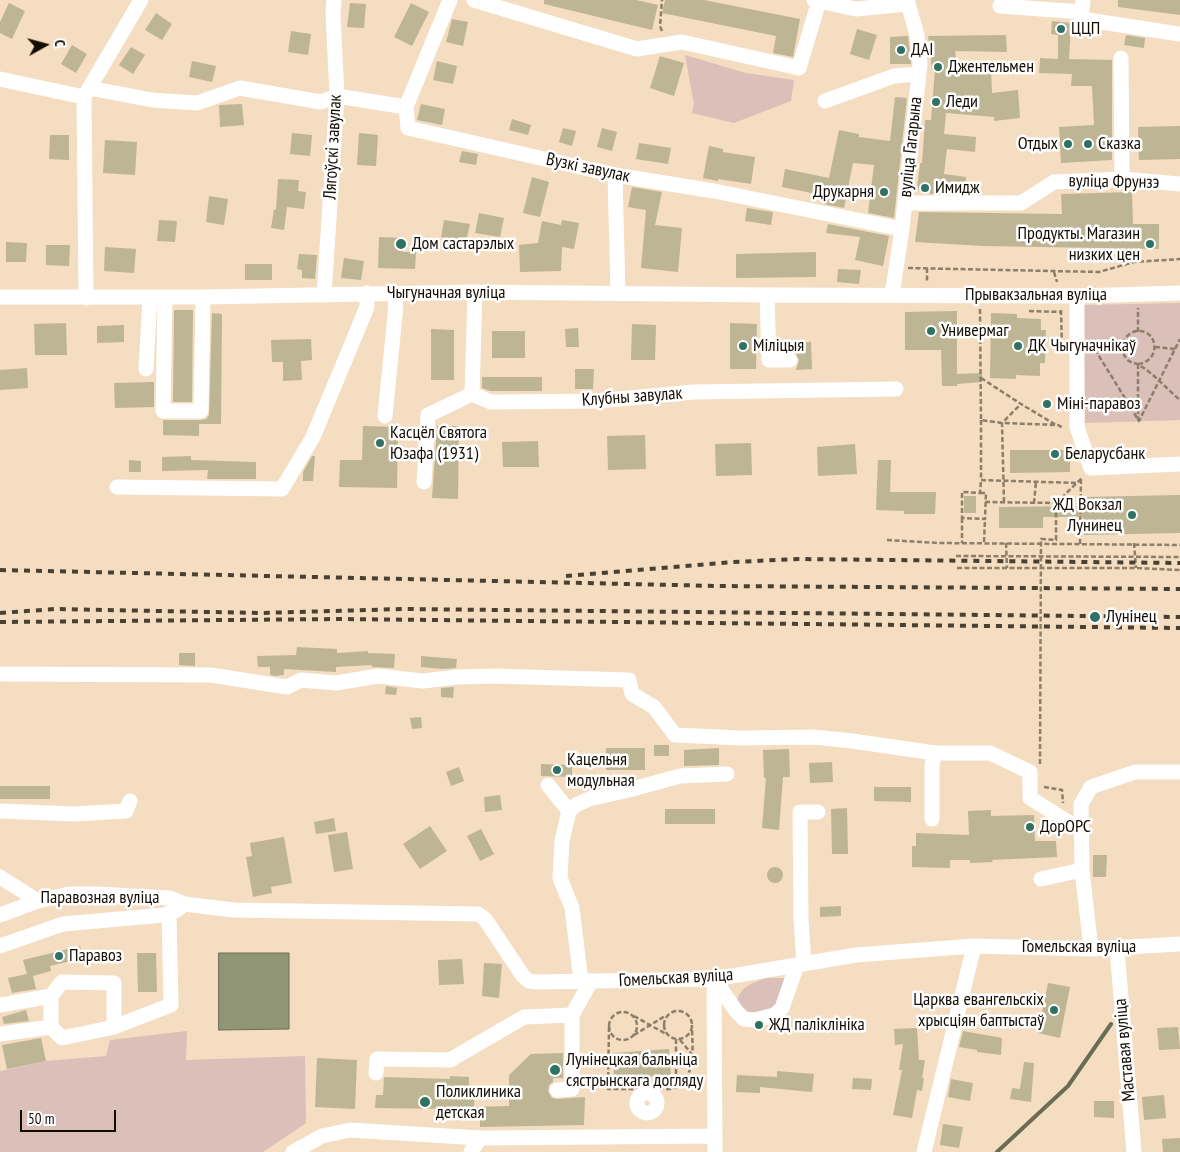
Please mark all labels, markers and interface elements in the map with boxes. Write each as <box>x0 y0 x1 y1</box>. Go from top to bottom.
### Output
place label: ЦЦП <box>1071 18 1100 40</box>
north arrow <box>20 20 70 70</box>
marker: ЦЦП <box>1055 23 1067 35</box>
text: С <box>51 39 69 47</box>
place label: ДАІ <box>911 39 933 61</box>
marker: ДАІ <box>895 44 907 56</box>
place label: Джентельмен <box>948 56 1034 78</box>
marker: Джентельмен <box>932 61 944 73</box>
place label: Леди <box>946 91 978 113</box>
street label: Лягоўскі завулак <box>319 94 347 200</box>
street label: вуліца Гагарына <box>895 96 927 198</box>
marker: Леди <box>930 96 942 108</box>
place label: Отдых <box>1018 133 1058 155</box>
place label: Сказка <box>1098 133 1141 155</box>
marker: Отдых <box>1062 138 1074 150</box>
marker: Сказка <box>1082 138 1094 150</box>
street label: Вузкі завулак <box>544 149 632 187</box>
street label: вуліца Фрунзэ <box>1069 170 1159 194</box>
place label: Имидж <box>935 177 980 199</box>
place label: Друкарня <box>813 181 874 203</box>
marker: Имидж <box>919 182 931 194</box>
marker: Друкарня <box>878 186 890 198</box>
place label: Продукты. Магазин низких цен <box>1018 223 1140 266</box>
place label: Дом састарэлых <box>412 233 514 255</box>
marker: Дом састарэлых <box>394 237 408 251</box>
marker: Продукты. Магазин низких цен <box>1144 238 1156 250</box>
street label: Чыгуначная вуліца <box>387 282 505 304</box>
street label: Прывакзальная вуліца <box>965 284 1107 306</box>
place label: Универмаг <box>941 320 1008 342</box>
marker: Универмаг <box>925 325 937 337</box>
place label: Міліцыя <box>753 335 804 357</box>
place label: ДК Чыгуначнікаў <box>1028 335 1136 357</box>
marker: Міліцыя <box>737 340 749 352</box>
marker: ДК Чыгуначнікаў <box>1012 340 1024 352</box>
street label: Клубны завулак <box>581 383 683 411</box>
place label: Міні-паравоз <box>1057 393 1141 415</box>
marker: Міні-паравоз <box>1041 398 1053 410</box>
place label: Касцёл Святога Юзафа (1931) <box>390 422 487 464</box>
marker: Касцёл Святога Юзафа (1931) <box>374 437 386 449</box>
place label: Беларусбанк <box>1065 443 1145 465</box>
marker: Беларусбанк <box>1049 448 1061 460</box>
place label: ЖД Вокзал Лунинец <box>1053 494 1122 536</box>
marker: ЖД Вокзал Лунинец <box>1126 509 1138 521</box>
place label: Лунінец <box>1106 606 1157 628</box>
marker: Лунінец <box>1088 610 1102 624</box>
place label: Кацельня модульная <box>567 749 635 792</box>
marker: Кацельня модульная <box>551 764 563 776</box>
place label: ДорОРС <box>1040 816 1091 838</box>
marker: ДорОРС <box>1024 821 1036 833</box>
street label: Паравозная вуліца <box>40 887 160 909</box>
street label: Гомельская вуліца <box>1022 936 1136 958</box>
place label: Паравоз <box>69 945 122 967</box>
marker: Паравоз <box>53 950 65 962</box>
street label: Гомельская вуліца <box>618 964 734 992</box>
place label: Царква евангельскіх хрысціян баптыстаў <box>913 989 1044 1032</box>
street label: Маставая вуліца <box>1110 998 1140 1102</box>
marker: Царква евангельскіх хрысціян баптыстаў <box>1048 1004 1060 1016</box>
place label: ЖД паліклініка <box>769 1014 865 1036</box>
marker: ЖД паліклініка <box>753 1019 765 1031</box>
place label: Лунінецкая бальніца сястрынскага догляду <box>566 1049 703 1092</box>
marker: Лунінецкая бальніца сястрынскага догляду <box>548 1063 562 1077</box>
place label: Поликлиника детская <box>436 1081 521 1124</box>
marker: Поликлиника детская <box>418 1095 432 1109</box>
scale bar <box>22 1100 119 1132</box>
text: 50 m <box>28 1109 54 1128</box>

